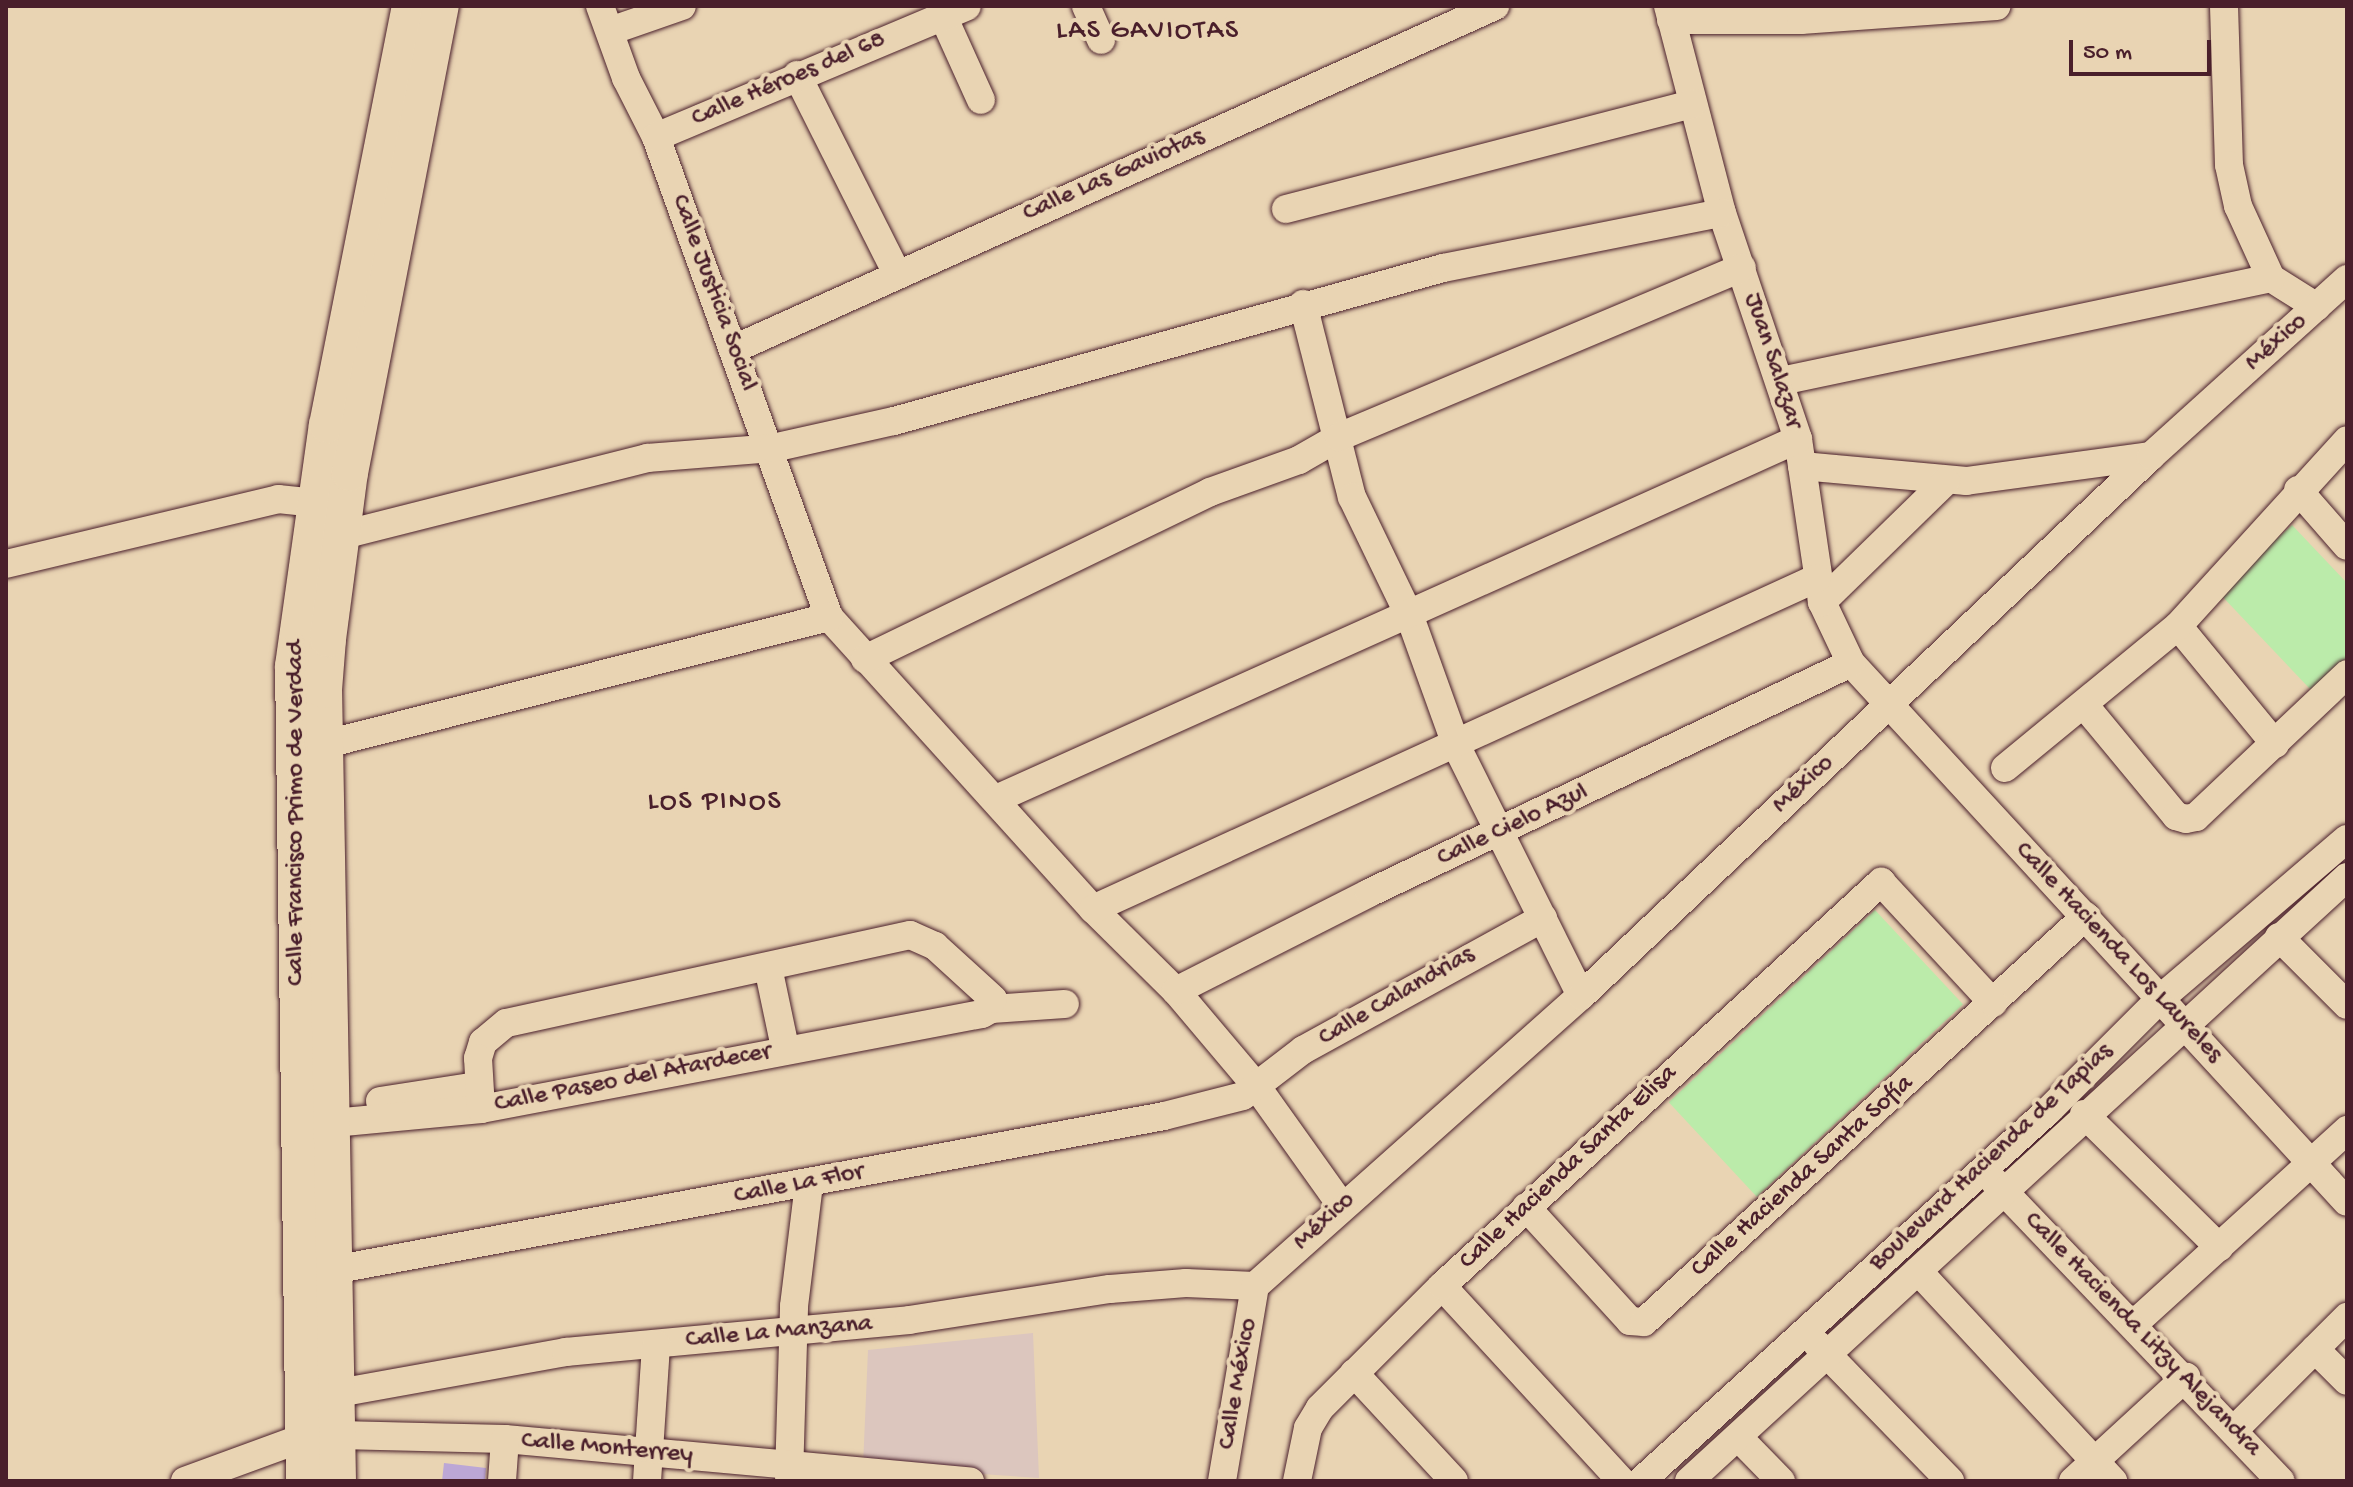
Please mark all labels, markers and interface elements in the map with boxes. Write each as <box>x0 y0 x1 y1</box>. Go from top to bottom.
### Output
district label: LAS GAVIOTAS <box>1056 15 1240 49</box>
scale bar <box>2073 24 2215 74</box>
street label: Calle Héroes del 68 <box>687 25 891 135</box>
text: 50 m <box>2083 39 2132 68</box>
street label: Calle Las Gaviotas <box>1018 122 1210 230</box>
street label: Calle Justicia Social <box>663 191 763 395</box>
street label: Juan Salazar <box>1735 289 1809 433</box>
street label: México <box>2239 307 2315 379</box>
street label: Calle Francisco Primo de Verdad <box>281 640 313 986</box>
street label: México <box>1767 749 1841 821</box>
street label: Calle Cielo Azul <box>1433 777 1593 875</box>
district label: LOS PINOS <box>647 786 783 820</box>
street label: Calle Hacienda Los Laureles <box>2007 836 2229 1070</box>
street label: Calle Calandrias <box>1314 940 1480 1054</box>
street label: Calle Paseo del Atardecer <box>492 1037 774 1121</box>
street label: Boulevard Hacienda de Tapias <box>1864 1037 2120 1279</box>
street label: Calle Hacienda Santa Elisa <box>1454 1059 1684 1277</box>
street label: Calle Hacienda Santa Sofía <box>1685 1069 1921 1285</box>
street label: Calle La Flor <box>732 1157 866 1213</box>
street label: México <box>1288 1186 1362 1258</box>
street label: Calle Hacienda Litzy Alejandra <box>2017 1206 2267 1464</box>
street label: Calle La Manzana <box>684 1309 874 1357</box>
street label: Calle México <box>1212 1316 1266 1452</box>
street label: Calle Monterrey <box>520 1426 694 1472</box>

